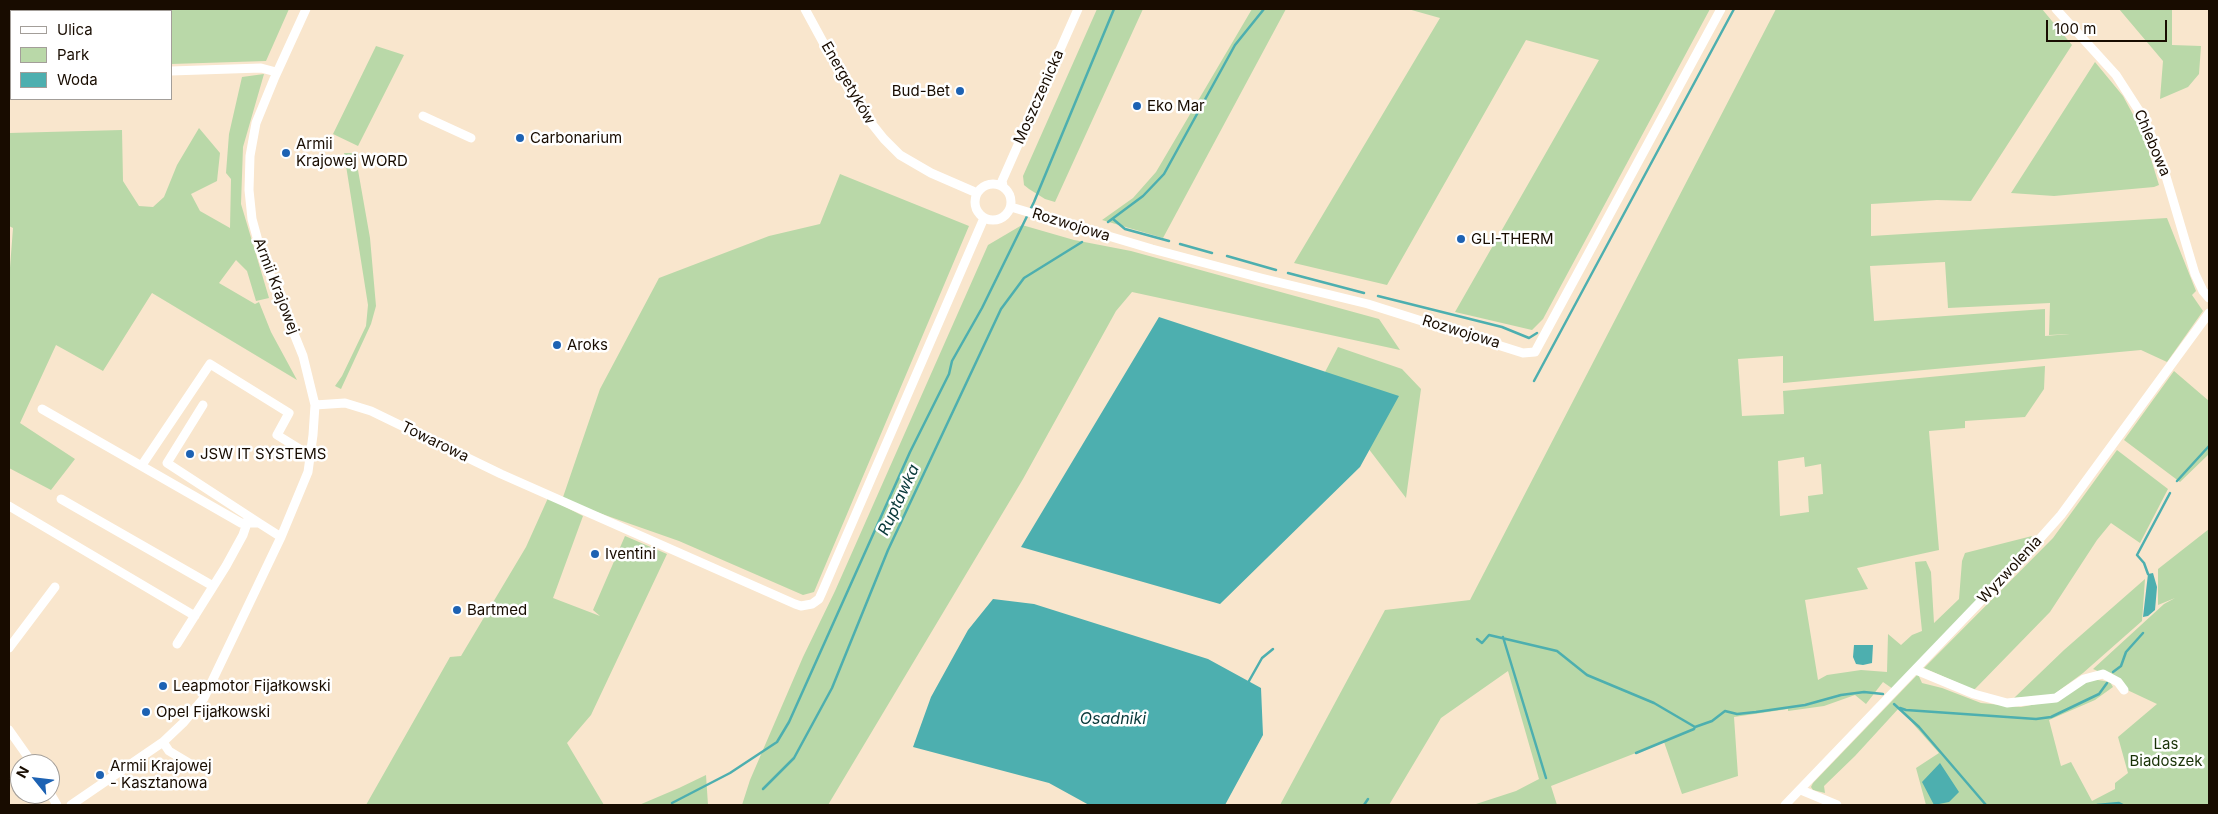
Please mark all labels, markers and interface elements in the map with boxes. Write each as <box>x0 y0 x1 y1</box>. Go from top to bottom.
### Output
legend <box>10 10 172 100</box>
scale bar <box>2048 10 2169 42</box>
text: 100 m <box>2054 19 2096 38</box>
text: Ulica <box>57 20 93 39</box>
street label: Energetyków <box>817 38 879 128</box>
text: Park <box>57 45 89 64</box>
street label: Moszczenicka <box>1010 47 1068 147</box>
text: Woda <box>57 70 98 89</box>
place label: Bud-Bet <box>892 82 950 100</box>
marker: Bud-Bet <box>954 85 966 97</box>
place label: Eko Mar <box>1147 97 1205 115</box>
marker: Eko Mar <box>1131 100 1143 112</box>
street label: Chlebowa <box>2130 107 2174 179</box>
place label: Carbonarium <box>530 129 622 147</box>
marker: Carbonarium <box>514 132 526 144</box>
place label: Armii Krajowej WORD <box>296 135 408 170</box>
marker: Armii Krajowej WORD <box>280 147 292 159</box>
street label: Rozwojowa <box>1030 205 1112 245</box>
place label: GLI-THERM <box>1471 230 1554 248</box>
marker: GLI-THERM <box>1455 233 1467 245</box>
street label: Armii Krajowej <box>249 235 303 337</box>
street label: Rozwojowa <box>1420 312 1502 352</box>
place label: Aroks <box>567 336 608 354</box>
marker: Aroks <box>551 339 563 351</box>
street label: Towarowa <box>398 418 472 466</box>
place label: JSW IT SYSTEMS <box>200 445 326 463</box>
marker: JSW IT SYSTEMS <box>184 448 196 460</box>
water label: Ruptawka <box>874 462 924 538</box>
street label: Wyzwolenia <box>1974 532 2046 608</box>
place label: Iventini <box>605 545 656 563</box>
marker: Iventini <box>589 548 601 560</box>
place label: Bartmed <box>467 601 527 619</box>
marker: Bartmed <box>451 604 463 616</box>
place label: Leapmotor Fijałkowski <box>173 677 331 695</box>
marker: Leapmotor Fijałkowski <box>157 680 169 692</box>
place label: Opel Fijałkowski <box>156 703 270 721</box>
marker: Opel Fijałkowski <box>140 706 152 718</box>
water label: Osadniki <box>1080 709 1146 729</box>
park label: Las Biadoszek <box>2129 735 2203 770</box>
north arrow <box>10 754 60 804</box>
place label: Armii Krajowej - Kasztanowa <box>110 757 212 792</box>
text: N <box>12 763 32 781</box>
marker: Armii Krajowej - Kasztanowa <box>94 769 106 781</box>

